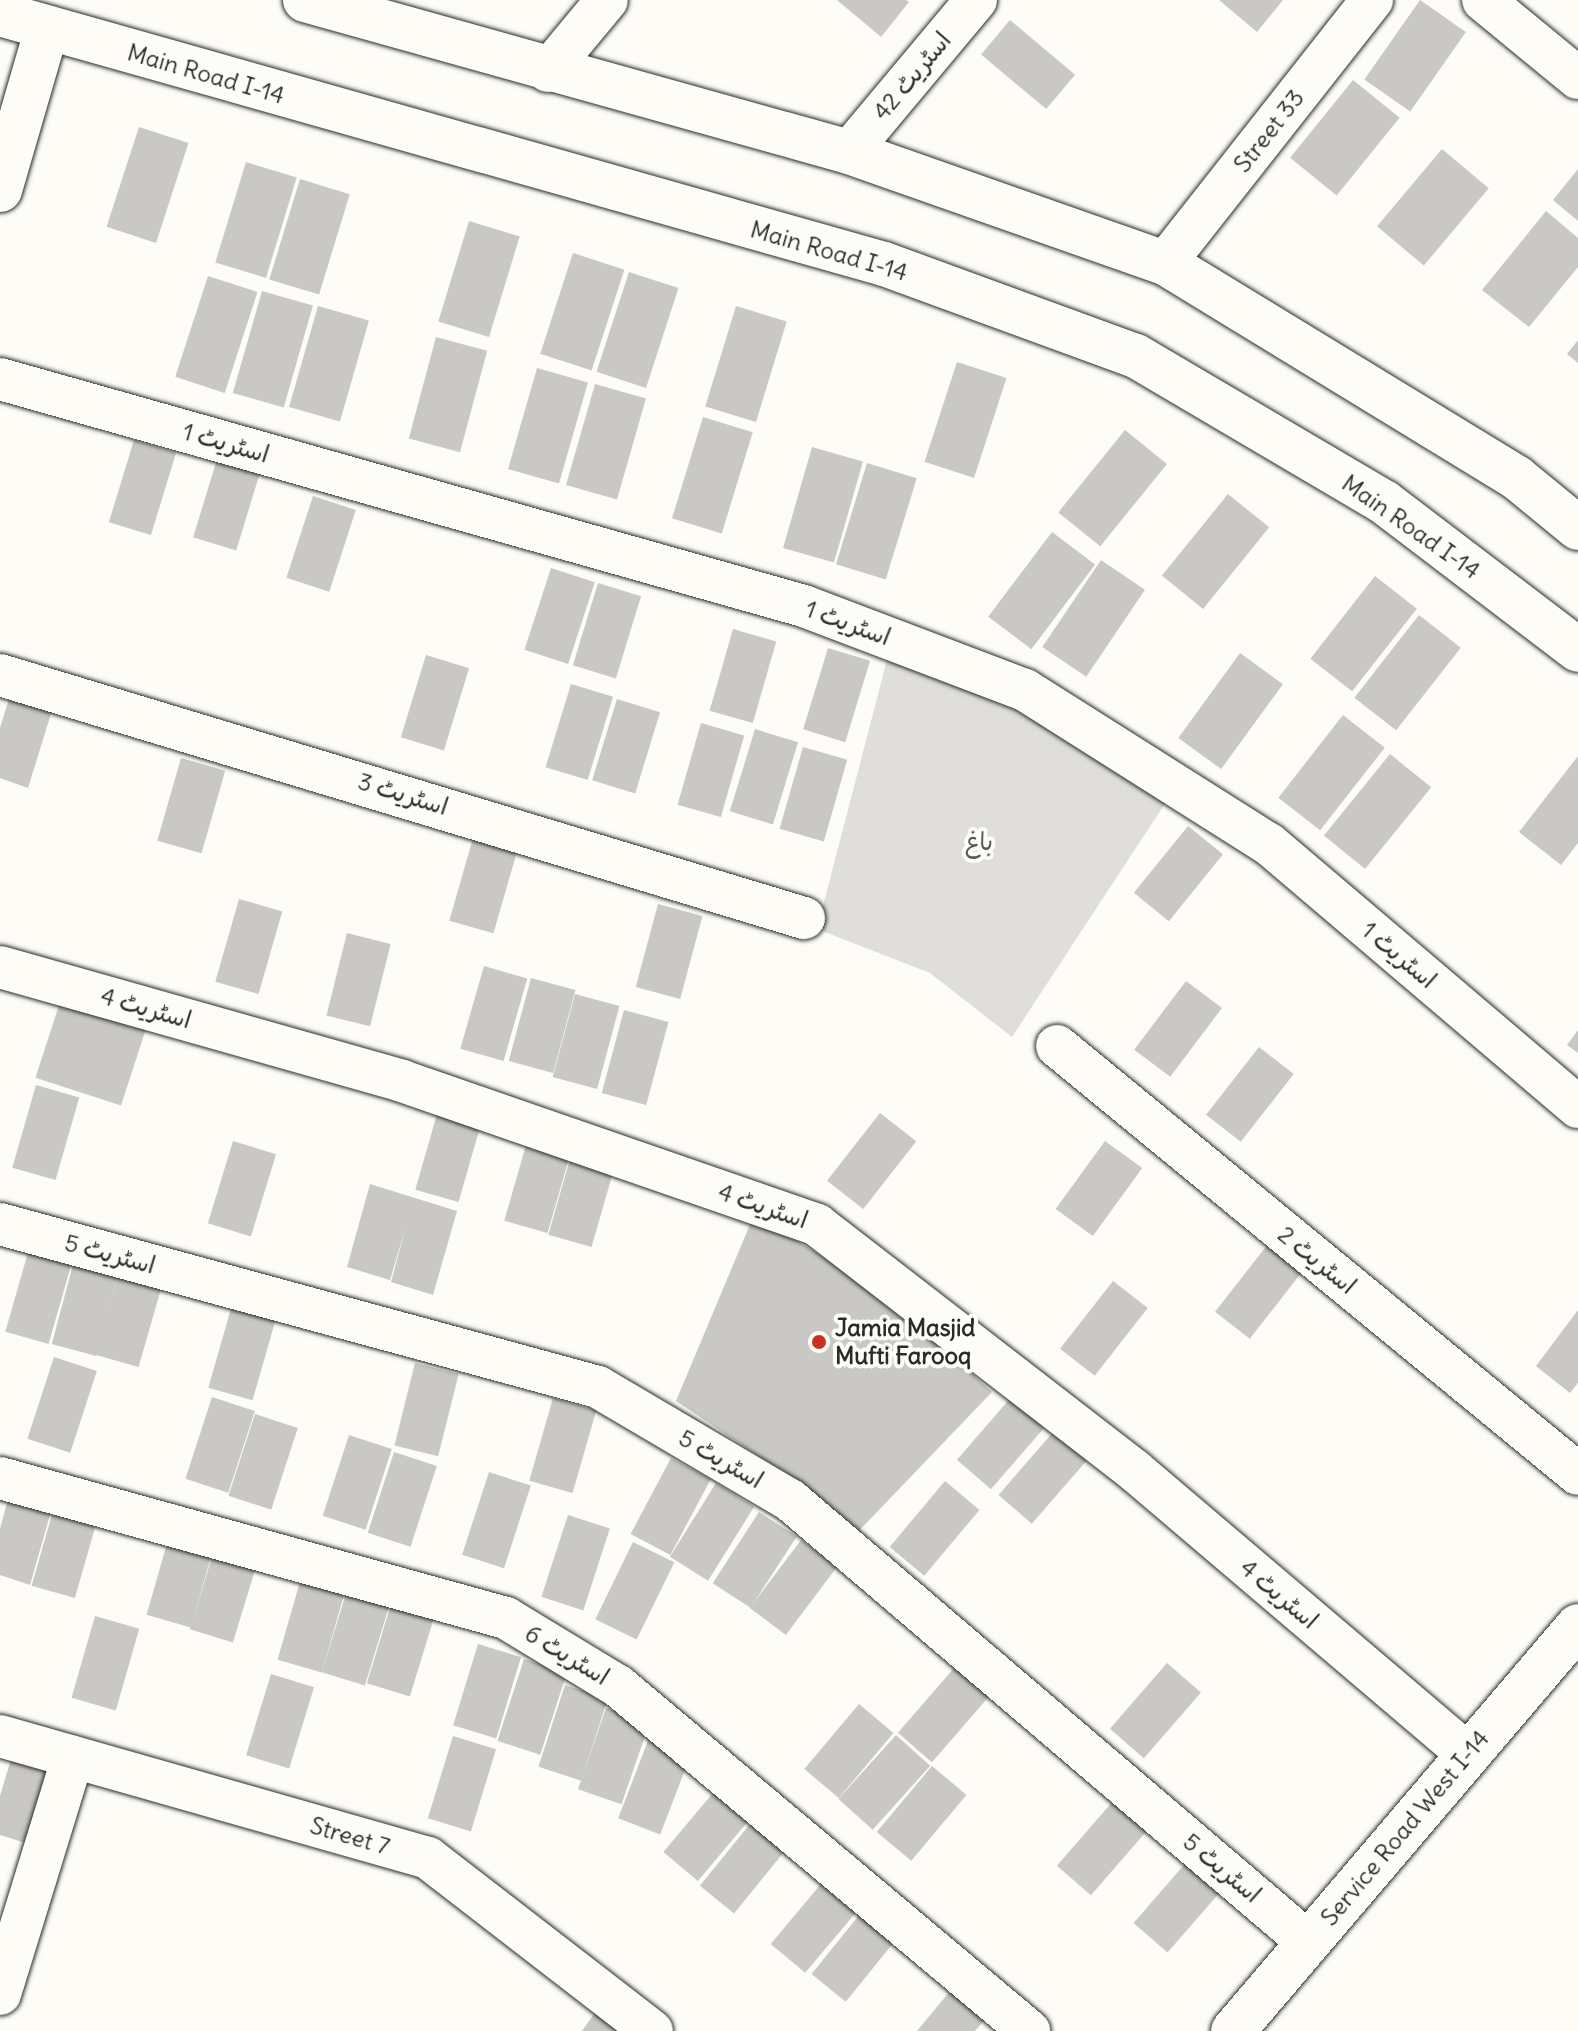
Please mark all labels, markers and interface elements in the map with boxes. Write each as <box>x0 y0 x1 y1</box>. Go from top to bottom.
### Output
street label: اسٹریٹ 42 <box>867 26 957 126</box>
street label: Main Road I-14 <box>124 38 288 110</box>
street label: Street 33 <box>1228 84 1310 178</box>
street label: Main Road I-14 <box>747 215 911 287</box>
street label: اسٹریٹ 1 <box>180 417 272 469</box>
street label: Main Road I-14 <box>1336 469 1486 585</box>
street label: اسٹریٹ 1 <box>802 594 894 652</box>
street label: اسٹریٹ 3 <box>355 767 451 821</box>
park label: باغ <box>965 828 993 856</box>
street label: اسٹریٹ 1 <box>1356 916 1442 994</box>
street label: اسٹریٹ 4 <box>97 981 195 1035</box>
street label: اسٹریٹ 4 <box>714 1177 812 1235</box>
street label: اسٹریٹ 2 <box>1272 1220 1362 1300</box>
street label: اسٹریٹ 5 <box>61 1228 159 1280</box>
place label: Jamia Masjid Mufti Farooq <box>835 1314 975 1370</box>
marker: Jamia Masjid Mufti Farooq <box>810 1333 828 1351</box>
street label: اسٹریٹ 5 <box>674 1423 768 1495</box>
street label: اسٹریٹ 4 <box>1234 1553 1324 1635</box>
street label: اسٹریٹ 6 <box>520 1619 614 1691</box>
street label: Service Road West I-14 <box>1315 1724 1495 1932</box>
street label: Street 7 <box>307 1811 393 1861</box>
street label: اسٹریٹ 5 <box>1177 1827 1267 1909</box>

